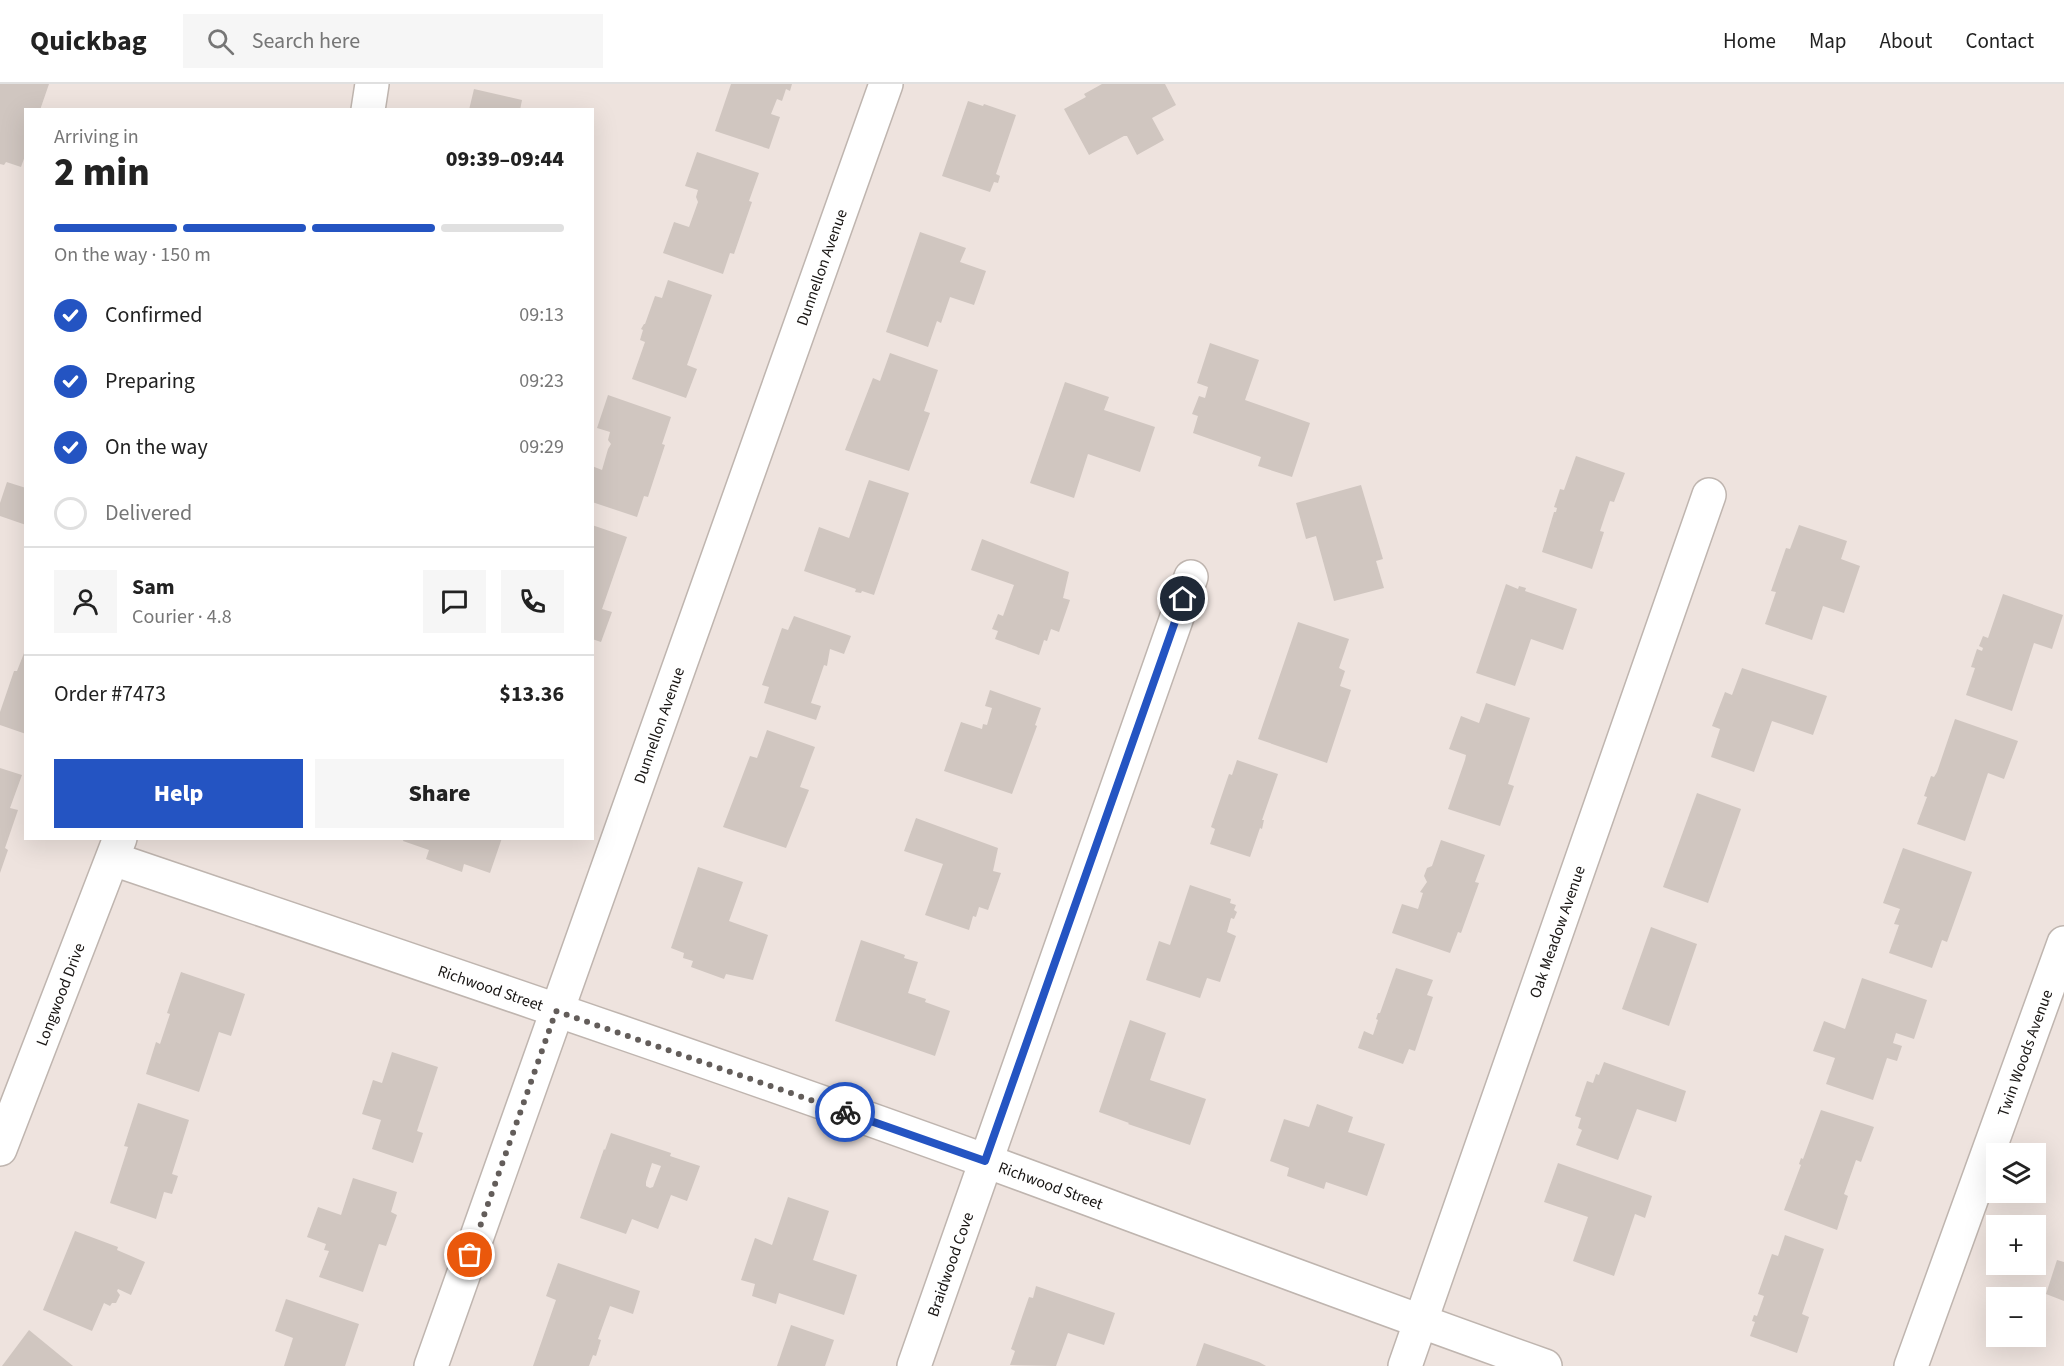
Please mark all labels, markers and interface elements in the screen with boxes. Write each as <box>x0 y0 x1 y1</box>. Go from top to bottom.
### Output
search box <box>183 14 603 68</box>
text: Quickbag <box>30 21 147 61</box>
icon: search <box>204 25 237 58</box>
text: Search here <box>252 25 360 57</box>
text: Home <box>1723 26 1776 56</box>
text: Map <box>1809 26 1847 56</box>
text: About <box>1880 26 1932 56</box>
text: Contact <box>1965 26 2034 56</box>
text: Arriving in <box>54 123 139 151</box>
text: 09:39–09:44 <box>446 143 564 175</box>
text: 2 min <box>54 145 150 201</box>
street label: Dunnellon Avenue <box>791 206 853 329</box>
text: On the way · 150 m <box>54 241 211 269</box>
icon: check <box>54 299 87 332</box>
text: Confirmed <box>105 299 202 331</box>
text: 09:13 <box>519 301 564 329</box>
icon: check <box>54 365 87 398</box>
text: Preparing <box>105 365 195 397</box>
text: 09:23 <box>519 367 564 395</box>
icon: check <box>54 431 87 464</box>
text: On the way <box>105 431 208 463</box>
text: 09:29 <box>519 433 564 461</box>
text: Delivered <box>105 497 192 529</box>
button: person <box>54 570 117 633</box>
button: chat <box>423 570 486 633</box>
button: phone <box>501 570 564 633</box>
text: Sam <box>132 571 175 603</box>
pin <box>1157 573 1208 624</box>
icon: home <box>1166 582 1199 615</box>
text: Courier · 4.8 <box>132 603 232 631</box>
street label: Dunnellon Avenue <box>629 664 690 787</box>
text: Order #7473 <box>54 678 166 710</box>
text: $13.36 <box>499 678 564 710</box>
button: Help <box>54 759 303 828</box>
button: Share <box>315 759 564 828</box>
street label: Oak Meadow Avenue <box>1524 863 1591 1001</box>
street label: Longwood Drive <box>31 940 91 1049</box>
street label: Richwood Street <box>435 960 547 1017</box>
street label: Twin Woods Avenue <box>1992 987 2058 1120</box>
courier <box>815 1082 875 1142</box>
icon: bike <box>829 1096 862 1129</box>
map controls <box>1986 1143 2046 1347</box>
button: layers <box>1986 1143 2046 1203</box>
street label: Richwood Street <box>995 1156 1107 1215</box>
street label: Braidwood Cove <box>922 1209 979 1320</box>
button: + <box>1986 1215 2046 1275</box>
pin <box>444 1229 495 1280</box>
icon: bag <box>453 1238 486 1271</box>
button: − <box>1986 1287 2046 1347</box>

